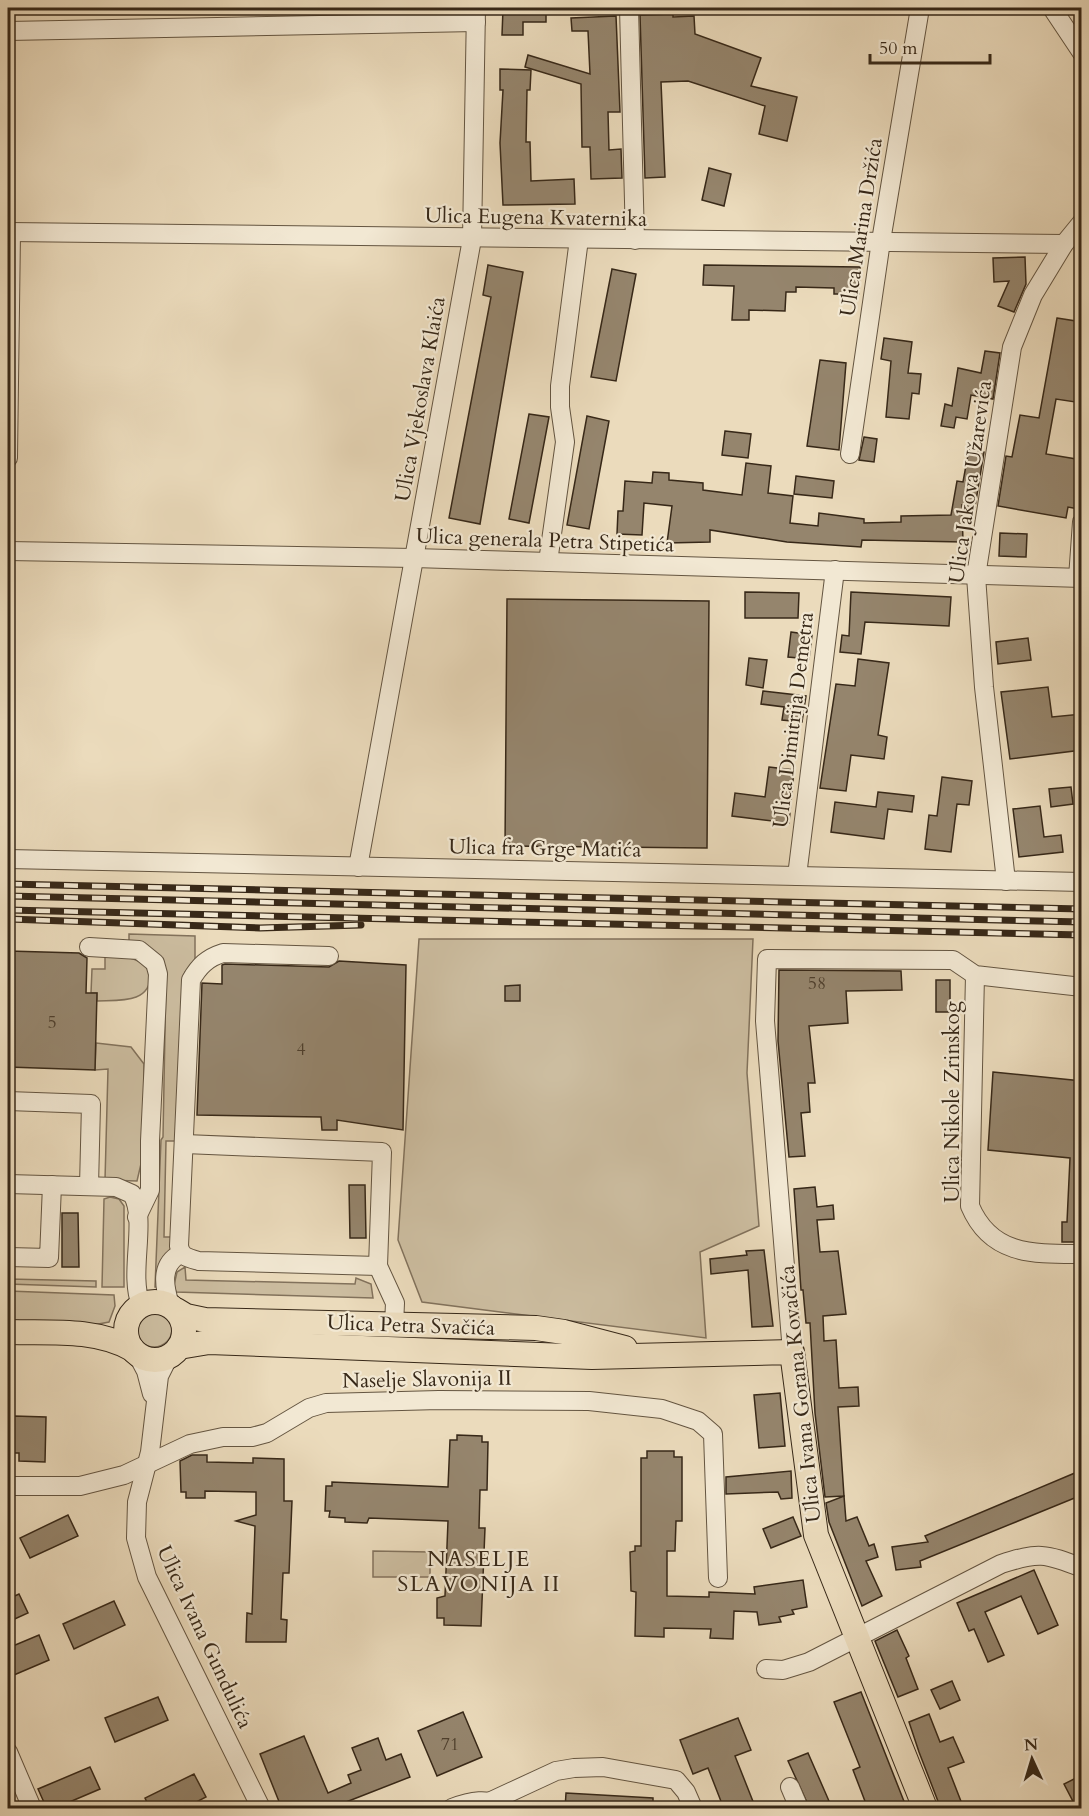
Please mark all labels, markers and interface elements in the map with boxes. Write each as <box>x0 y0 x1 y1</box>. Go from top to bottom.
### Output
scale bar <box>870 27 990 65</box>
text: 50 m <box>879 36 918 61</box>
street label: Ulica Marina Držića <box>833 136 890 318</box>
street label: Ulica Eugena Kvaternika <box>425 201 647 234</box>
street label: Ulica Vjekoslava Klaića <box>388 294 453 504</box>
street label: Ulica Jakova Užarevića <box>942 379 999 585</box>
street label: Ulica generala Petra Stipetića <box>415 522 675 559</box>
street label: Ulica Dimitrija Demetra <box>766 610 821 830</box>
street label: Ulica fra Grge Matića <box>448 832 642 865</box>
house number: 58 <box>808 971 826 996</box>
street label: Ulica Nikole Zrinskog <box>938 1001 967 1203</box>
house number: 5 <box>47 1010 57 1035</box>
house number: 4 <box>296 1037 306 1062</box>
street label: Ulica Ivana Gorana Kovačića <box>773 1264 828 1524</box>
street label: Ulica Petra Svačića <box>327 1308 495 1343</box>
street label: Naselje Slavonija II <box>342 1364 512 1395</box>
street label: Ulica Ivana Gundulića <box>149 1541 260 1733</box>
district label: NASELJE SLAVONIJA II <box>397 1544 561 1599</box>
north arrow <box>1002 1729 1062 1789</box>
house number: 71 <box>441 1732 459 1757</box>
text: N <box>1023 1734 1039 1756</box>

